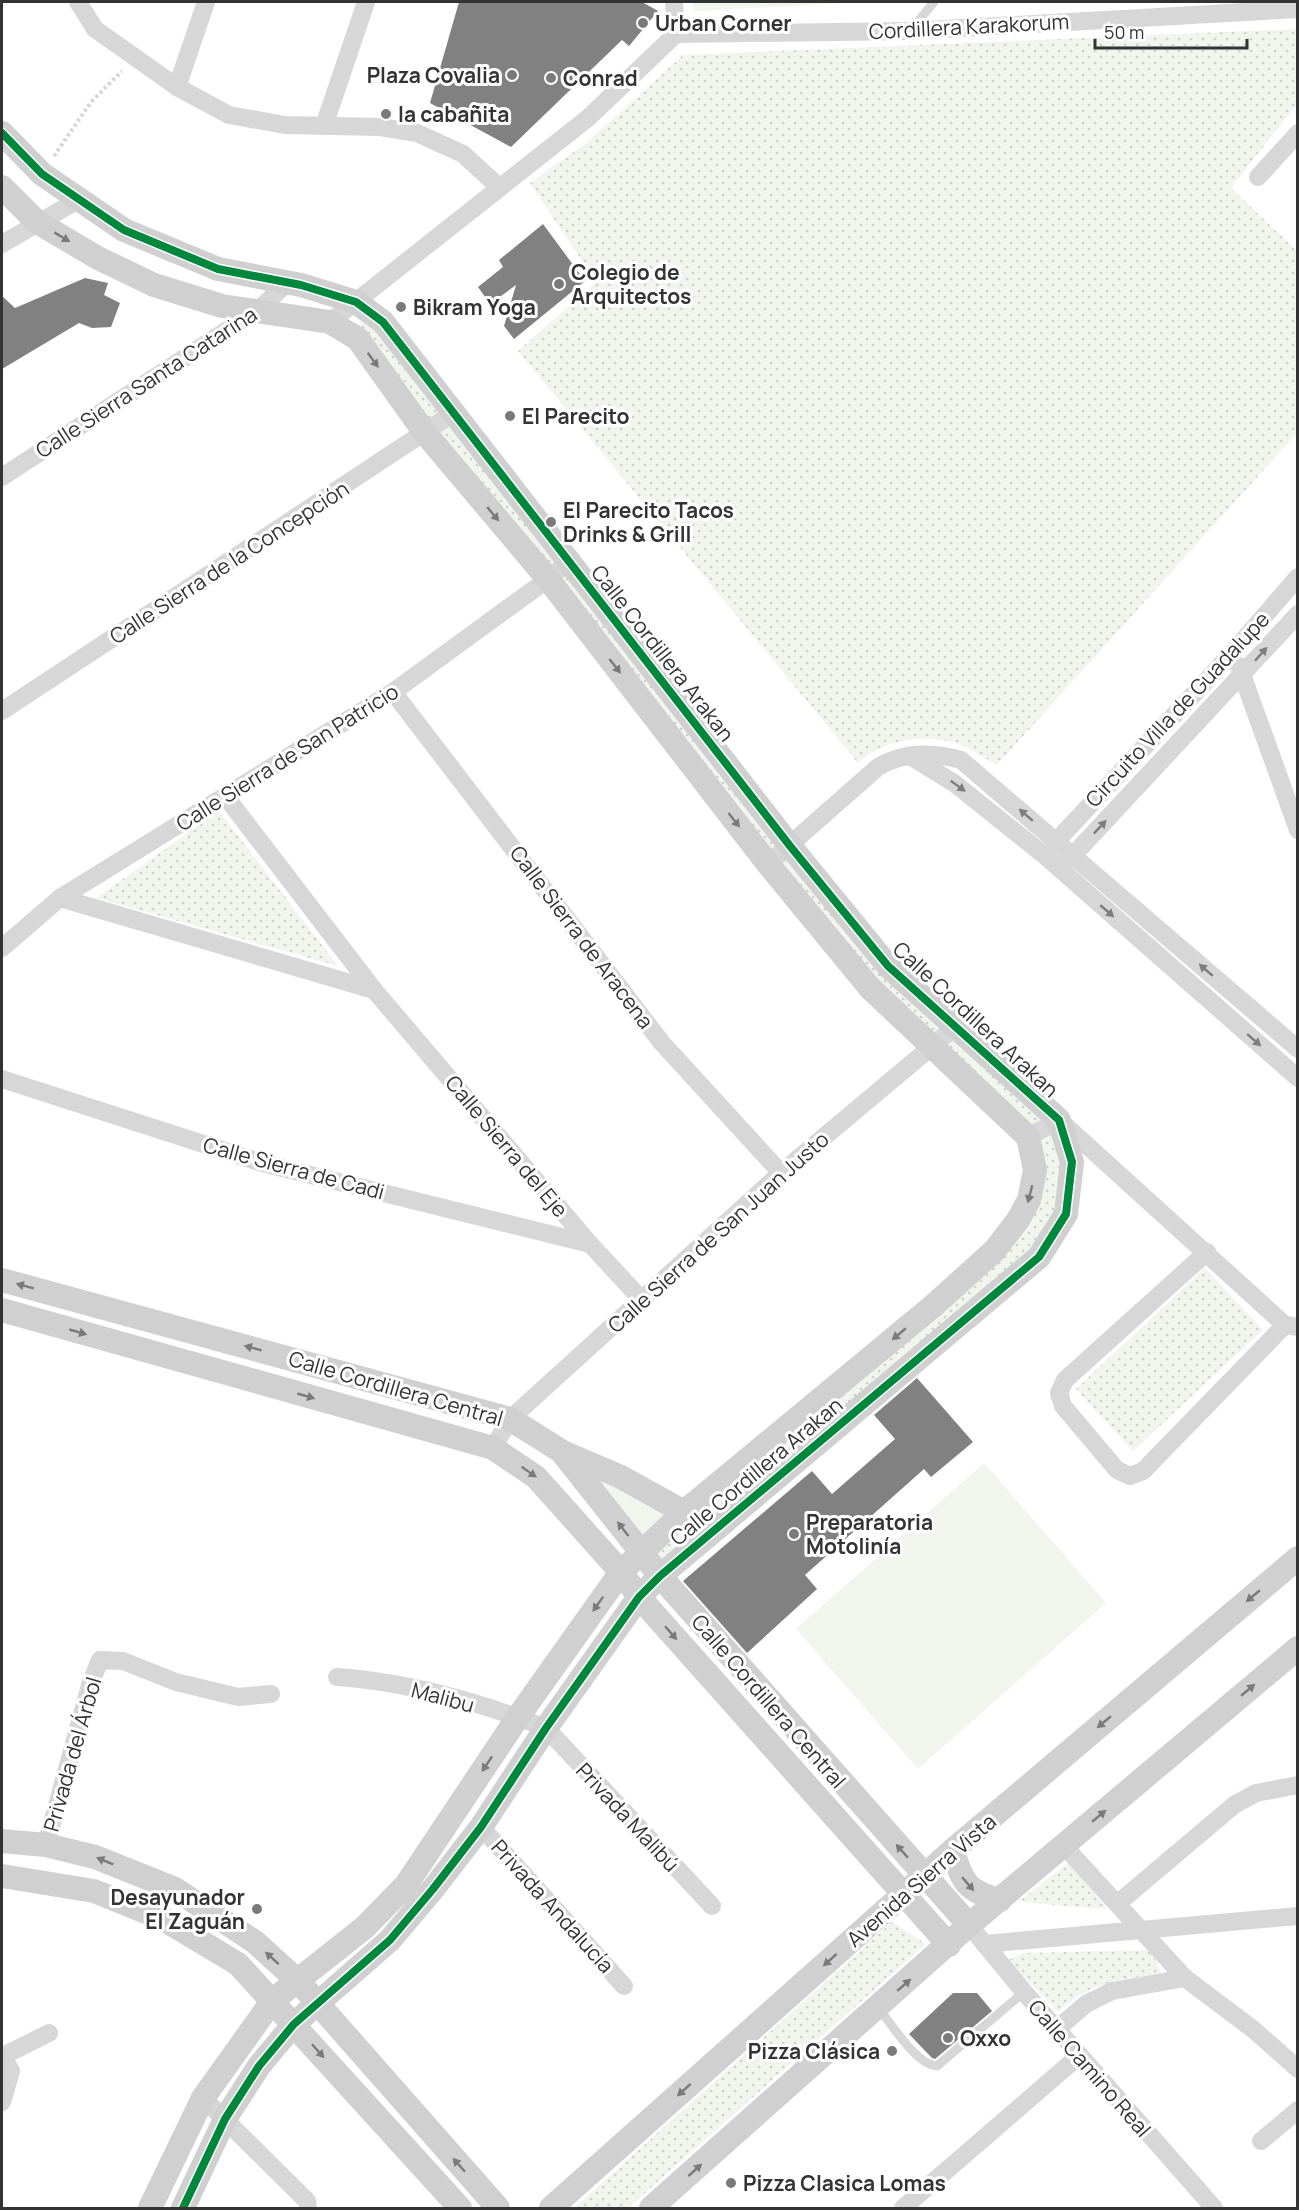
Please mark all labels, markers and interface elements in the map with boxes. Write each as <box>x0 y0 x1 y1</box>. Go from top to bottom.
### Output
street label: Cordillera Karakorum <box>868 7 1070 45</box>
place label: Urban Corner <box>655 9 792 37</box>
scale bar <box>1095 12 1246 50</box>
marker: Urban Corner <box>636 16 650 30</box>
text: 50 m <box>1104 20 1144 44</box>
place label: Plaza Covalia <box>367 61 500 89</box>
place label: Conrad <box>563 64 638 92</box>
marker: Plaza Covalia <box>505 68 519 82</box>
marker: Conrad <box>544 71 558 85</box>
place label: la cabañita <box>398 100 509 128</box>
marker: la cabañita <box>379 107 393 121</box>
one-way arrow <box>54 232 70 243</box>
place label: Colegio de Arquitectos <box>571 258 691 310</box>
marker: Colegio de Arquitectos <box>552 277 566 291</box>
place label: Bikram Yoga <box>413 293 536 321</box>
street label: Calle Sierra Santa Catarina <box>30 300 262 464</box>
marker: Bikram Yoga <box>394 300 408 314</box>
one-way arrow <box>367 352 379 368</box>
place label: El Parecito <box>522 402 630 430</box>
marker: El Parecito <box>503 409 517 423</box>
street label: Calle Sierra de la Concepción <box>104 474 354 650</box>
place label: El Parecito Tacos Drinks & Grill <box>563 496 734 548</box>
one-way arrow <box>486 506 499 521</box>
marker: El Parecito Tacos Drinks & Grill <box>544 515 558 529</box>
street label: Calle Cordillera Arakan <box>585 559 741 747</box>
street label: Circuito Villa de Guadalupe <box>1079 605 1275 813</box>
one-way arrow <box>1254 647 1267 662</box>
one-way arrow <box>608 658 621 674</box>
street label: Calle Sierra de San Patricio <box>170 677 404 837</box>
one-way arrow <box>949 780 965 792</box>
one-way arrow <box>1019 808 1034 822</box>
one-way arrow <box>728 812 740 828</box>
one-way arrow <box>1092 820 1106 834</box>
street label: Calle Sierra de Aracena <box>504 840 660 1034</box>
one-way arrow <box>1099 904 1114 917</box>
street label: Calle Cordillera Arakan <box>887 935 1065 1103</box>
one-way arrow <box>1199 964 1214 977</box>
one-way arrow <box>1246 1033 1261 1046</box>
street label: Calle Sierra del Eje <box>439 1069 575 1223</box>
street label: Calle Sierra de San Juan Justo <box>602 1125 834 1339</box>
street label: Calle Sierra de Cadi <box>200 1130 388 1206</box>
one-way arrow <box>1024 1185 1034 1203</box>
one-way arrow <box>16 1280 34 1290</box>
one-way arrow <box>69 1328 87 1337</box>
one-way arrow <box>891 1328 907 1341</box>
one-way arrow <box>244 1343 262 1352</box>
street label: Calle Cordillera Central <box>286 1344 506 1432</box>
one-way arrow <box>297 1391 315 1401</box>
street label: Calle Cordillera Arakan <box>664 1391 848 1551</box>
one-way arrow <box>520 1466 536 1478</box>
place label: Preparatoria Motolinía <box>806 1508 933 1560</box>
one-way arrow <box>616 1521 629 1537</box>
marker: Preparatoria Motolinía <box>787 1527 801 1541</box>
one-way arrow <box>1246 1589 1261 1602</box>
one-way arrow <box>593 1596 604 1612</box>
street label: Calle Cordillera Central <box>686 1608 852 1794</box>
one-way arrow <box>664 1626 678 1641</box>
street label: Privada del Árbol <box>37 1673 107 1835</box>
street label: Malibu <box>408 1675 478 1719</box>
one-way arrow <box>1240 1684 1256 1697</box>
one-way arrow <box>1096 1716 1112 1729</box>
one-way arrow <box>482 1756 493 1772</box>
street label: Privada Malibú <box>570 1757 686 1877</box>
street label: Avenida Sierra Vista <box>840 1807 1002 1953</box>
one-way arrow <box>1091 1810 1106 1823</box>
street label: Privada Andalucía <box>486 1833 620 1979</box>
one-way arrow <box>895 1843 908 1859</box>
one-way arrow <box>96 1856 114 1865</box>
one-way arrow <box>961 1876 975 1891</box>
place label: Desayunador El Zaguán <box>110 1883 245 1935</box>
marker: Desayunador El Zaguán <box>250 1902 264 1916</box>
one-way arrow <box>265 1952 280 1965</box>
one-way arrow <box>823 1953 838 1966</box>
one-way arrow <box>896 1979 911 1992</box>
street label: Calle Camino Real <box>1023 1993 1157 2143</box>
place label: Oxxo <box>960 2024 1011 2052</box>
marker: Oxxo <box>941 2031 955 2045</box>
place label: Pizza Clásica <box>748 2037 880 2065</box>
one-way arrow <box>311 2043 325 2058</box>
marker: Pizza Clásica <box>885 2044 899 2058</box>
one-way arrow <box>677 2083 692 2096</box>
one-way arrow <box>453 2158 466 2173</box>
one-way arrow <box>687 2164 702 2177</box>
place label: Pizza Clasica Lomas <box>743 2169 946 2197</box>
marker: Pizza Clasica Lomas <box>724 2176 738 2190</box>

